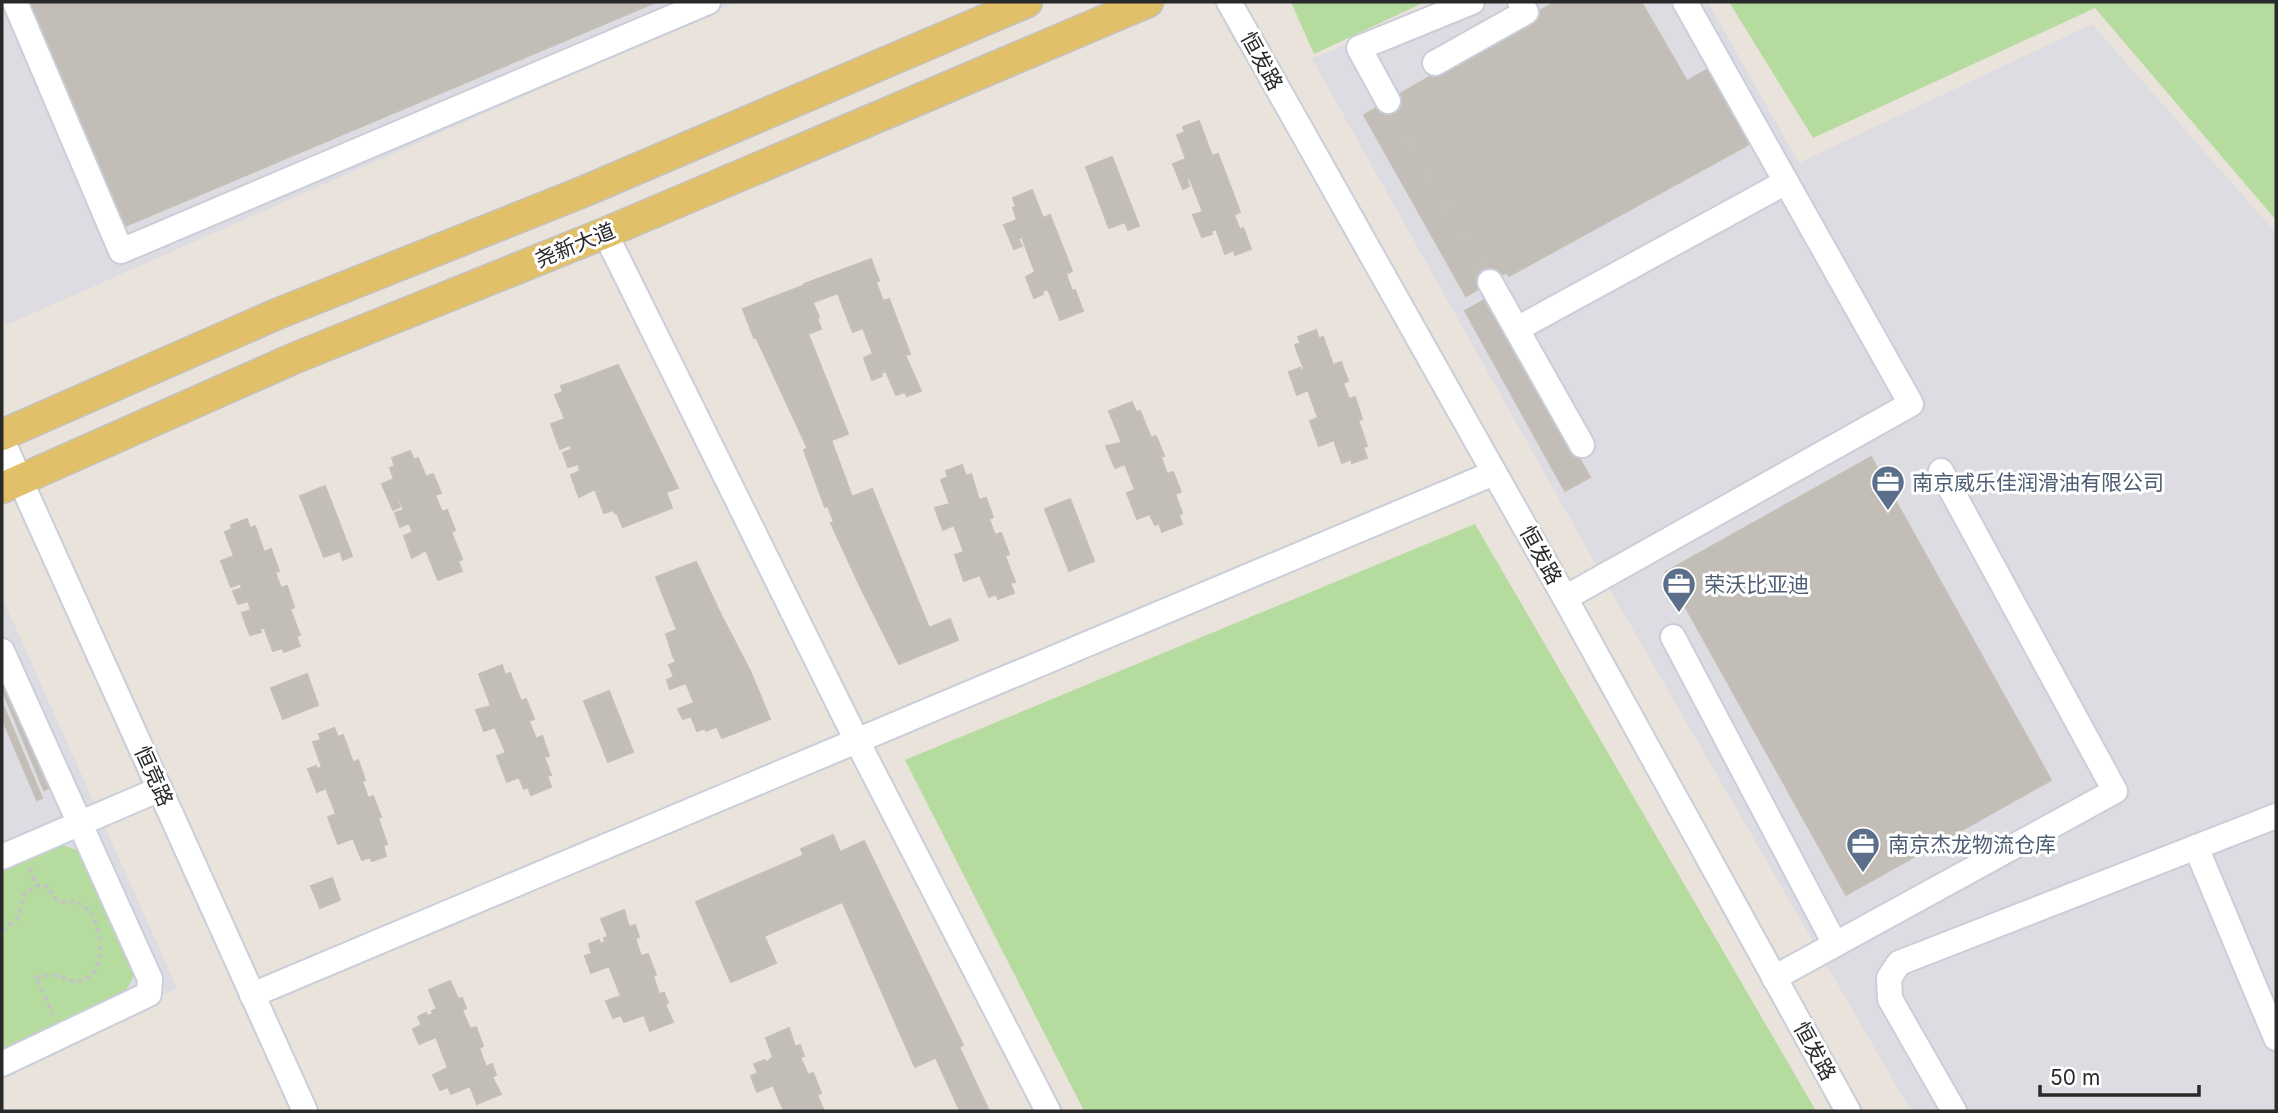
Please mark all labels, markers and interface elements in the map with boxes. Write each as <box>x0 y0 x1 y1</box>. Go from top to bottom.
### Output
street label: 恒发路 <box>1236 27 1288 95</box>
street label: 尧新大道 <box>531 218 619 272</box>
office icon: 南京威乐佳润滑油有限公司 <box>1869 463 1907 512</box>
place label: 南京威乐佳润滑油有限公司 <box>1912 470 2164 495</box>
street label: 恒发路 <box>1515 521 1567 589</box>
office icon: 荣沃比亚迪 <box>1660 565 1698 614</box>
place label: 荣沃比亚迪 <box>1704 572 1809 597</box>
street label: 恒竞路 <box>130 742 178 810</box>
office icon: 南京杰龙物流仓库 <box>1844 825 1882 874</box>
place label: 南京杰龙物流仓库 <box>1888 832 2056 857</box>
street label: 恒发路 <box>1789 1017 1841 1085</box>
scale bar <box>2040 1054 2199 1098</box>
text: 50 m <box>2050 1065 2100 1090</box>

